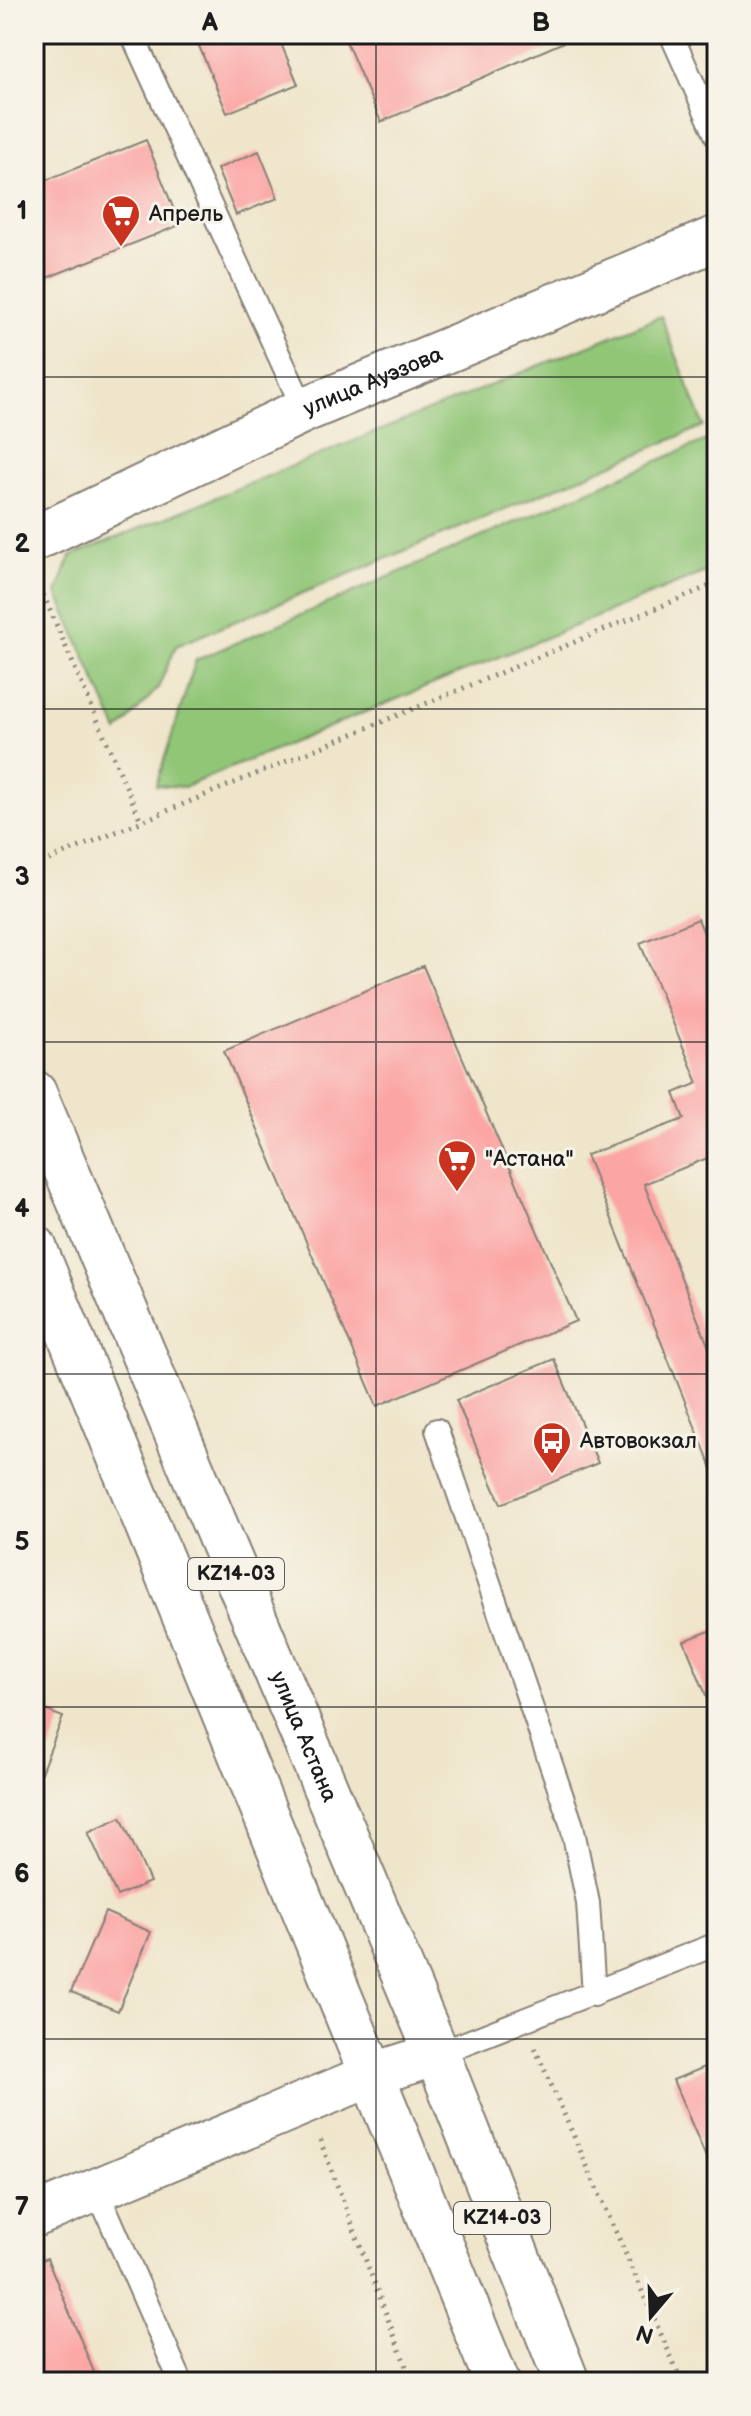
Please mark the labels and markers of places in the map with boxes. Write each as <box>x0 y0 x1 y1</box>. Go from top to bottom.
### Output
supermarket icon: Апрель <box>100 193 142 248</box>
place label: Апрель <box>148 201 223 228</box>
supermarket icon: "Астана" <box>436 1138 478 1193</box>
place label: "Астана" <box>485 1146 574 1173</box>
bus stop icon: Автовокзал <box>531 1420 573 1475</box>
place label: Автовокзал <box>579 1428 697 1455</box>

